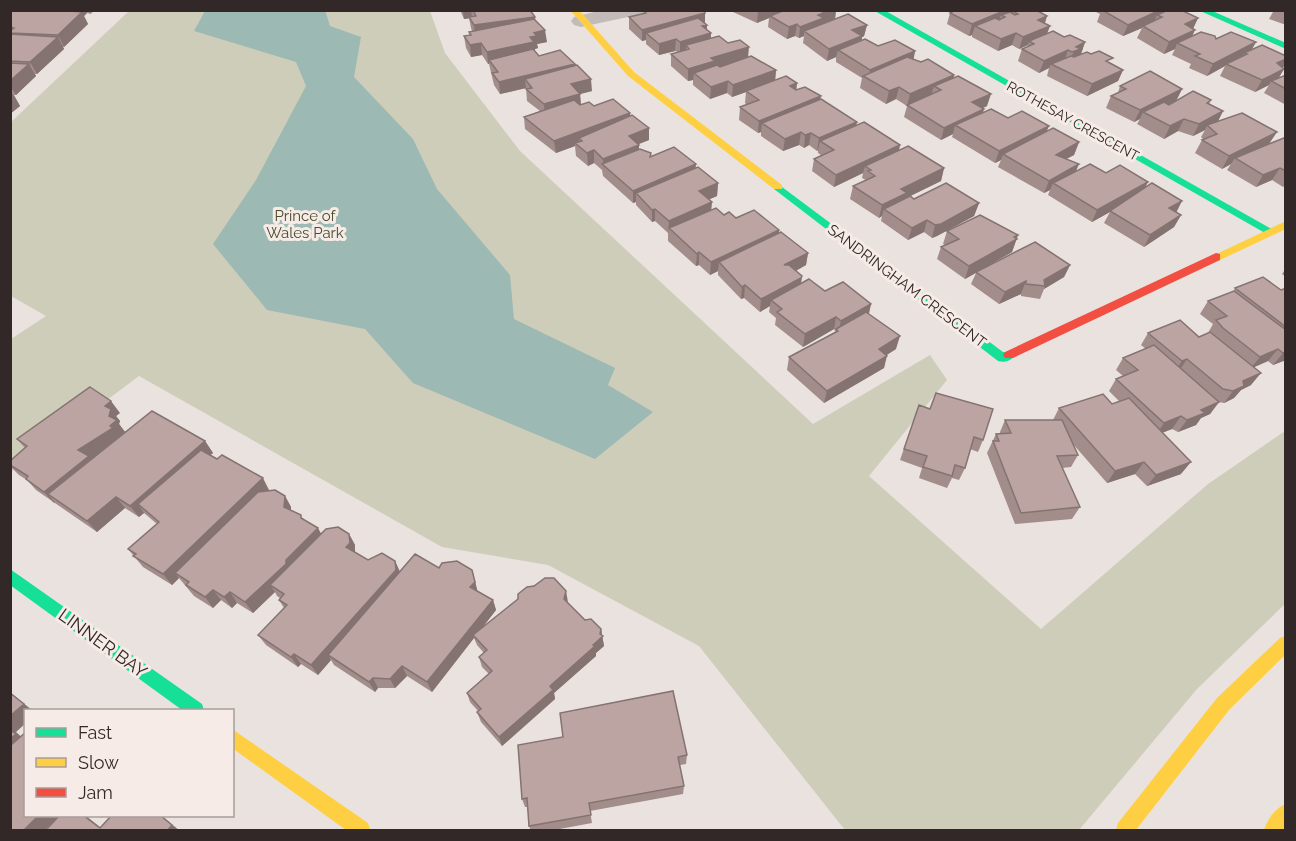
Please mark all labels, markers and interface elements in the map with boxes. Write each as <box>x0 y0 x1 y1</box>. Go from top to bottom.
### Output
street label: ROTHESAY CRESCENT <box>1004 78 1142 164</box>
park label: Prince of Wales Park <box>266 207 344 242</box>
street label: SANDRINGHAM CRESCENT <box>824 220 990 352</box>
street label: LINNER BAY <box>55 604 152 682</box>
legend <box>24 709 234 817</box>
text: Fast <box>78 722 112 743</box>
text: Slow <box>78 752 119 773</box>
text: Jam <box>78 782 113 803</box>

